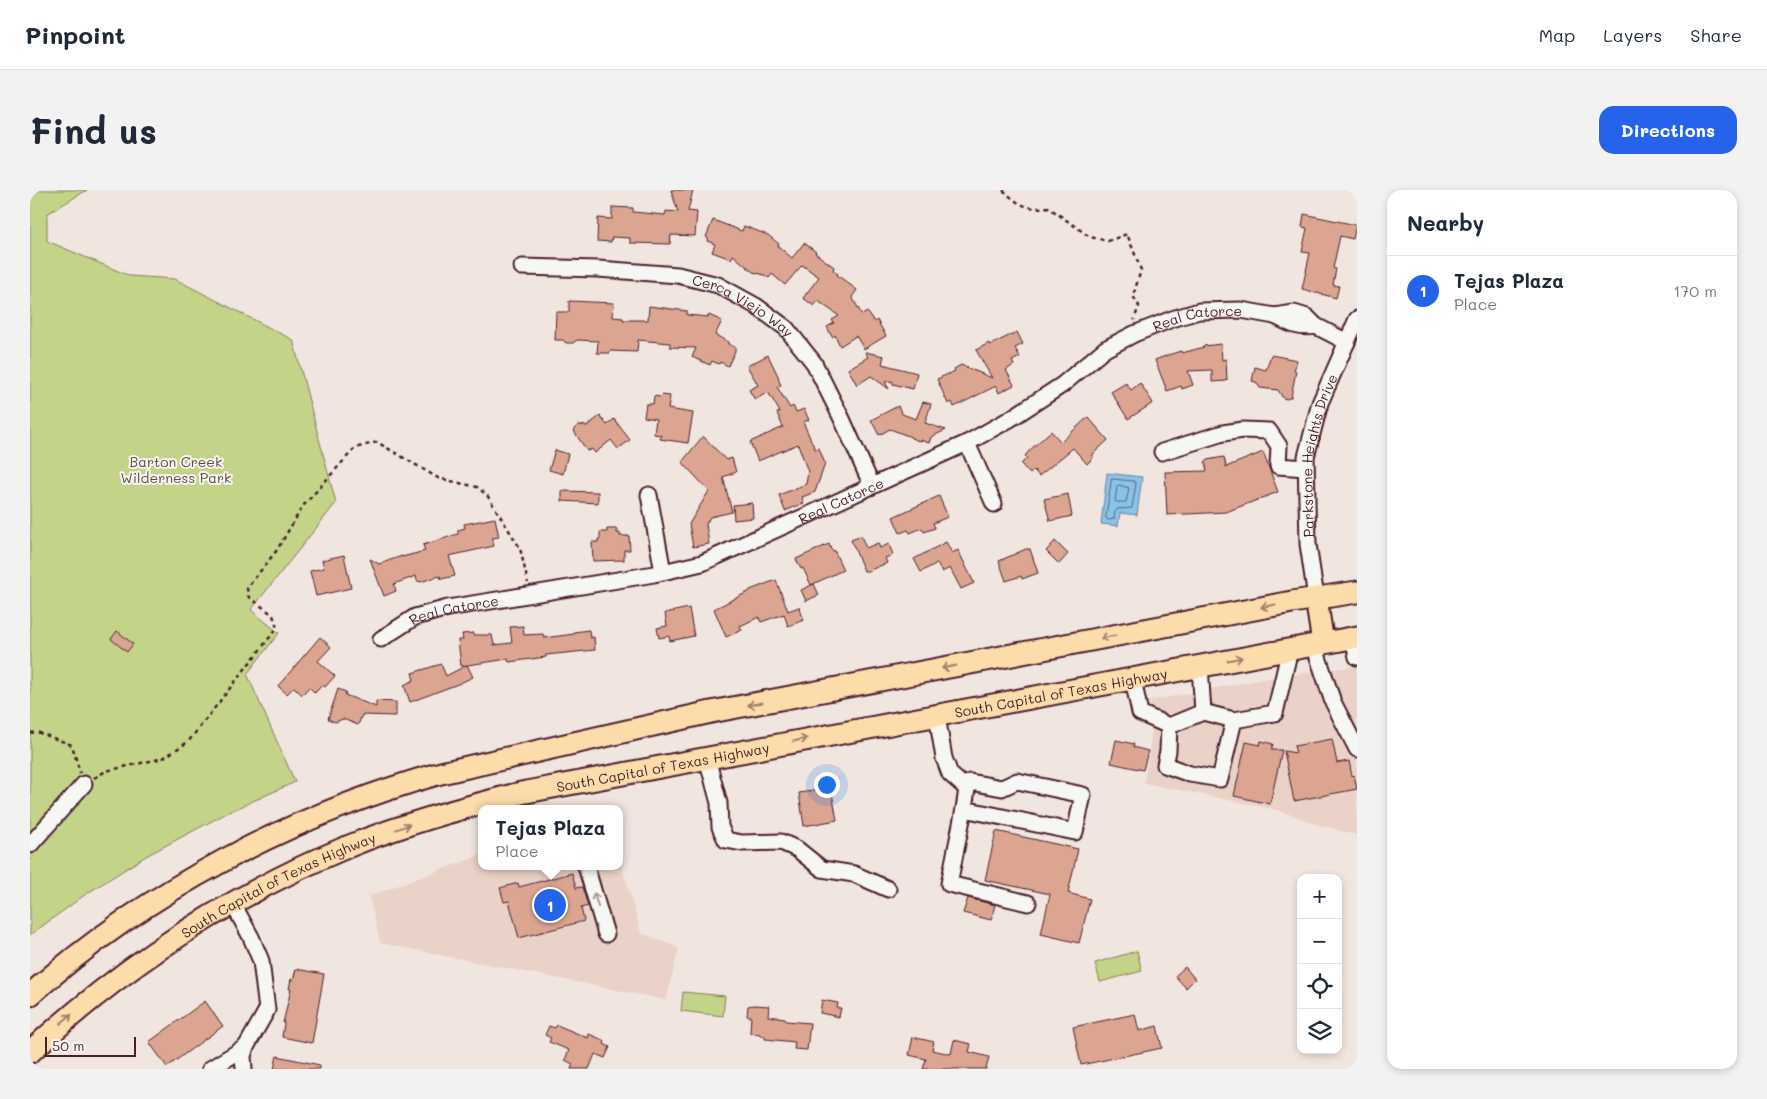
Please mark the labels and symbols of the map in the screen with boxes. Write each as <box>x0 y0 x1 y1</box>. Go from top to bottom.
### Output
street label: Cerca Viejo Way <box>690 269 799 340</box>
street label: Real Catorce <box>1150 300 1242 335</box>
street label: Parkstone Heights Drive <box>1296 370 1341 538</box>
park label: Barton Creek Wilderness Park <box>121 452 231 487</box>
street label: Real Catorce <box>795 473 886 528</box>
street label: Real Catorce <box>405 590 500 628</box>
one-way arrow <box>1260 602 1276 612</box>
one-way arrow <box>1101 632 1117 642</box>
one-way arrow <box>1227 654 1243 664</box>
one-way arrow <box>941 663 957 673</box>
street label: South Capital of Texas Highway <box>953 663 1169 721</box>
one-way arrow <box>747 700 763 710</box>
one-way arrow <box>792 735 808 745</box>
street label: South Capital of Texas Highway <box>555 737 771 796</box>
your location <box>814 772 840 798</box>
one-way arrow <box>394 822 410 831</box>
street label: South Capital of Texas Highway <box>177 827 378 942</box>
pin: 1 <box>534 886 566 924</box>
one-way arrow <box>591 893 601 909</box>
one-way arrow <box>59 1014 72 1025</box>
scale bar <box>45 1034 136 1057</box>

